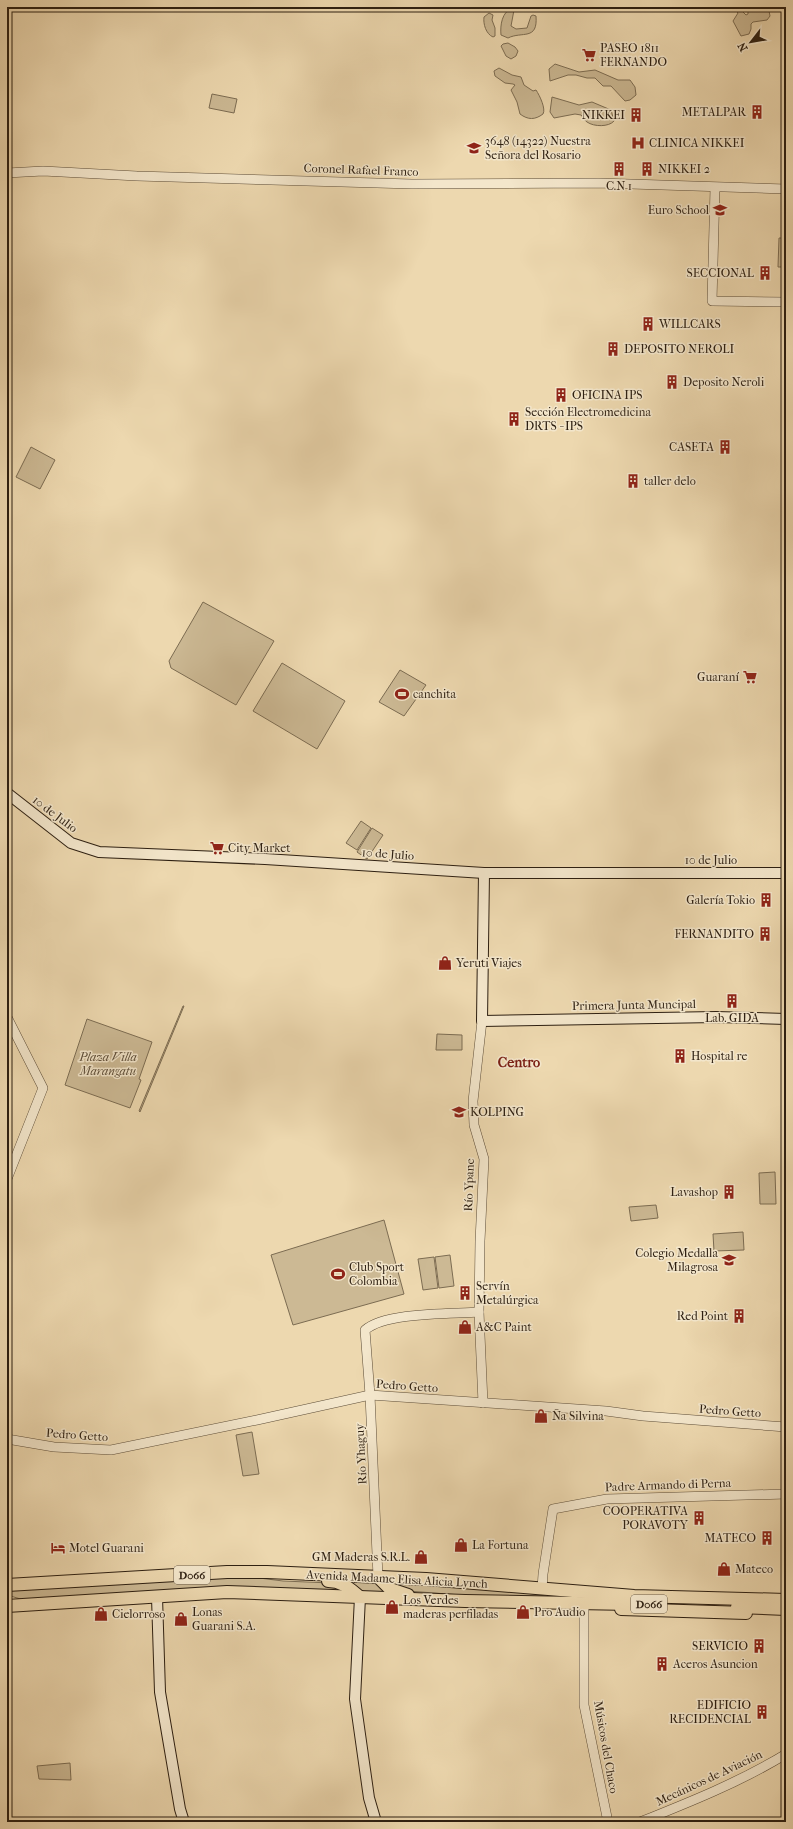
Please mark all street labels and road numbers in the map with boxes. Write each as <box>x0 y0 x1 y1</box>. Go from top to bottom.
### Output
street label: Coronel Rafael Franco <box>303 161 419 179</box>
street label: 10 de Julio <box>30 793 80 835</box>
street label: 10 de Julio <box>361 845 415 863</box>
street label: 10 de Julio <box>685 853 737 867</box>
street label: Primera Junta Muncipal <box>572 997 697 1013</box>
street label: Río Ypane <box>461 1158 477 1212</box>
street label: Pedro Getto <box>375 1377 439 1395</box>
street label: Pedro Getto <box>698 1402 762 1420</box>
street label: Río Yhaguy <box>352 1423 370 1485</box>
street label: Pedro Getto <box>45 1426 109 1444</box>
street label: Padre Armando di Perna <box>605 1476 732 1494</box>
road number: D066 <box>174 1566 210 1584</box>
street label: Avenida Madame Elisa Alicia Lynch <box>305 1567 488 1591</box>
road number: D066 <box>631 1595 667 1613</box>
street label: Músicos del Chaco <box>591 1700 621 1794</box>
street label: Mecánicos de Aviación <box>654 1747 764 1809</box>

